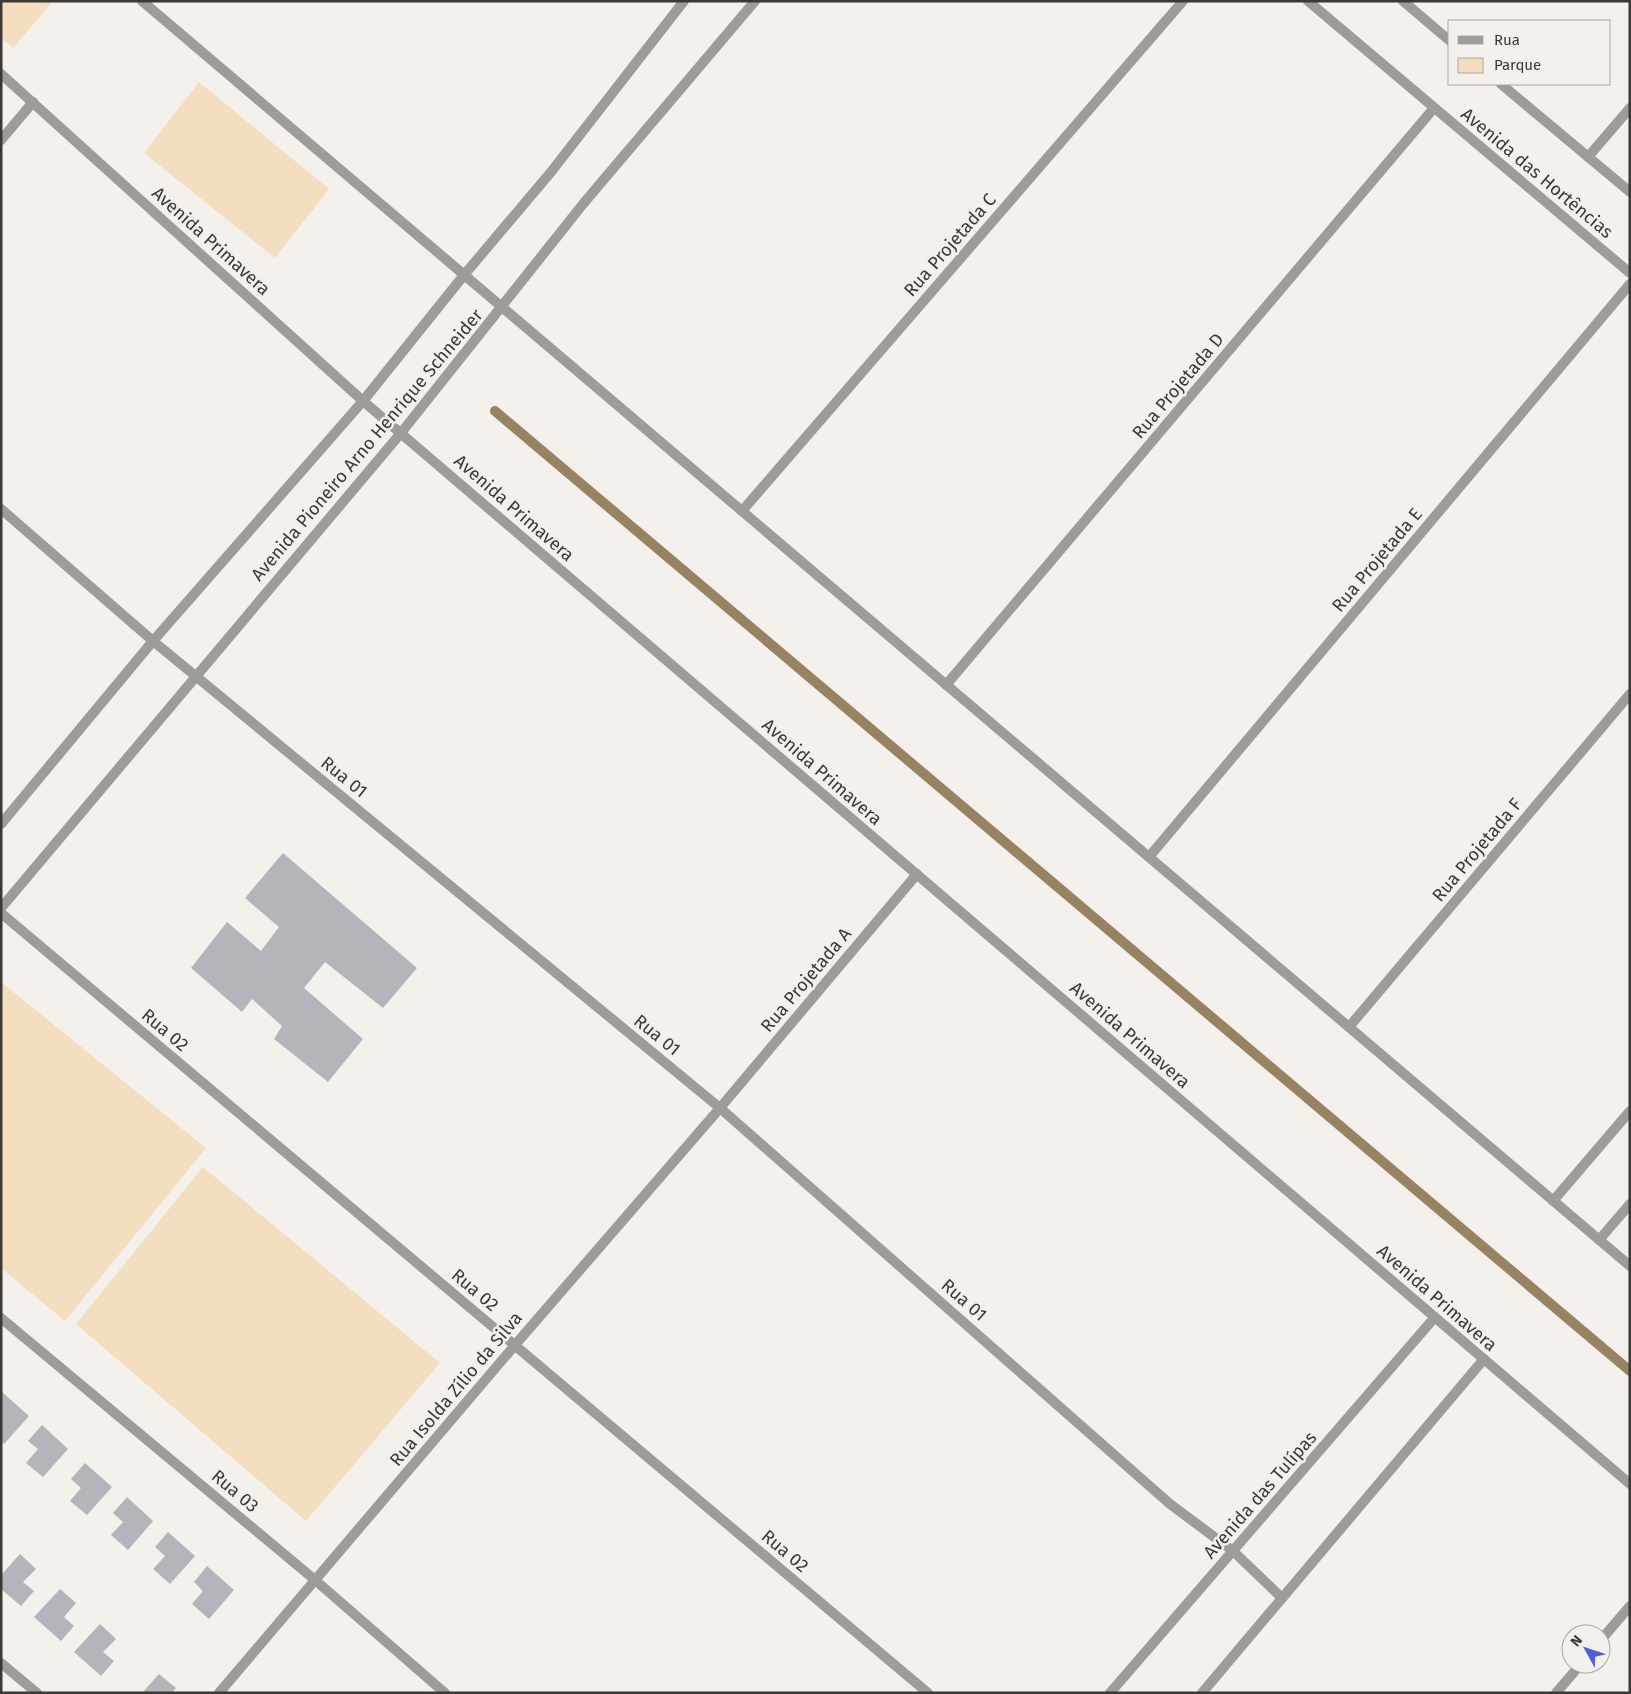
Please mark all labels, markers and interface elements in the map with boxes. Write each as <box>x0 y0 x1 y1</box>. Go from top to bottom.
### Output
legend <box>1448 20 1611 85</box>
text: Rua <box>1494 31 1520 49</box>
text: Parque <box>1494 56 1541 74</box>
street label: Avenida das Hortências <box>1457 103 1617 243</box>
street label: Avenida Primavera <box>147 182 275 300</box>
street label: Rua Projetada C <box>899 189 1001 301</box>
street label: Avenida Pioneiro Arno Henrique Schneider <box>247 304 487 586</box>
street label: Rua Projetada D <box>1128 329 1228 443</box>
street label: Avenida Primavera <box>450 450 578 566</box>
street label: Rua Projetada E <box>1327 504 1427 616</box>
street label: Avenida Primavera <box>758 714 886 830</box>
street label: Rua 01 <box>316 752 372 802</box>
street label: Rua Projetada F <box>1427 794 1527 906</box>
street label: Rua Projetada A <box>756 923 857 1037</box>
street label: Avenida Primavera <box>1066 977 1194 1093</box>
street label: Rua 02 <box>137 1004 193 1056</box>
street label: Rua 01 <box>629 1010 685 1060</box>
street label: Avenida Primavera <box>1373 1240 1501 1356</box>
street label: Rua 02 <box>447 1264 503 1316</box>
street label: Rua 01 <box>937 1274 991 1326</box>
street label: Rua Isolda Zílio da Silva <box>385 1307 527 1471</box>
street label: Avenida das Tulípas <box>1199 1427 1321 1563</box>
street label: Rua 03 <box>207 1465 263 1517</box>
street label: Rua 02 <box>757 1525 813 1577</box>
north arrow <box>1561 1624 1611 1674</box>
text: N <box>1567 1632 1586 1650</box>

